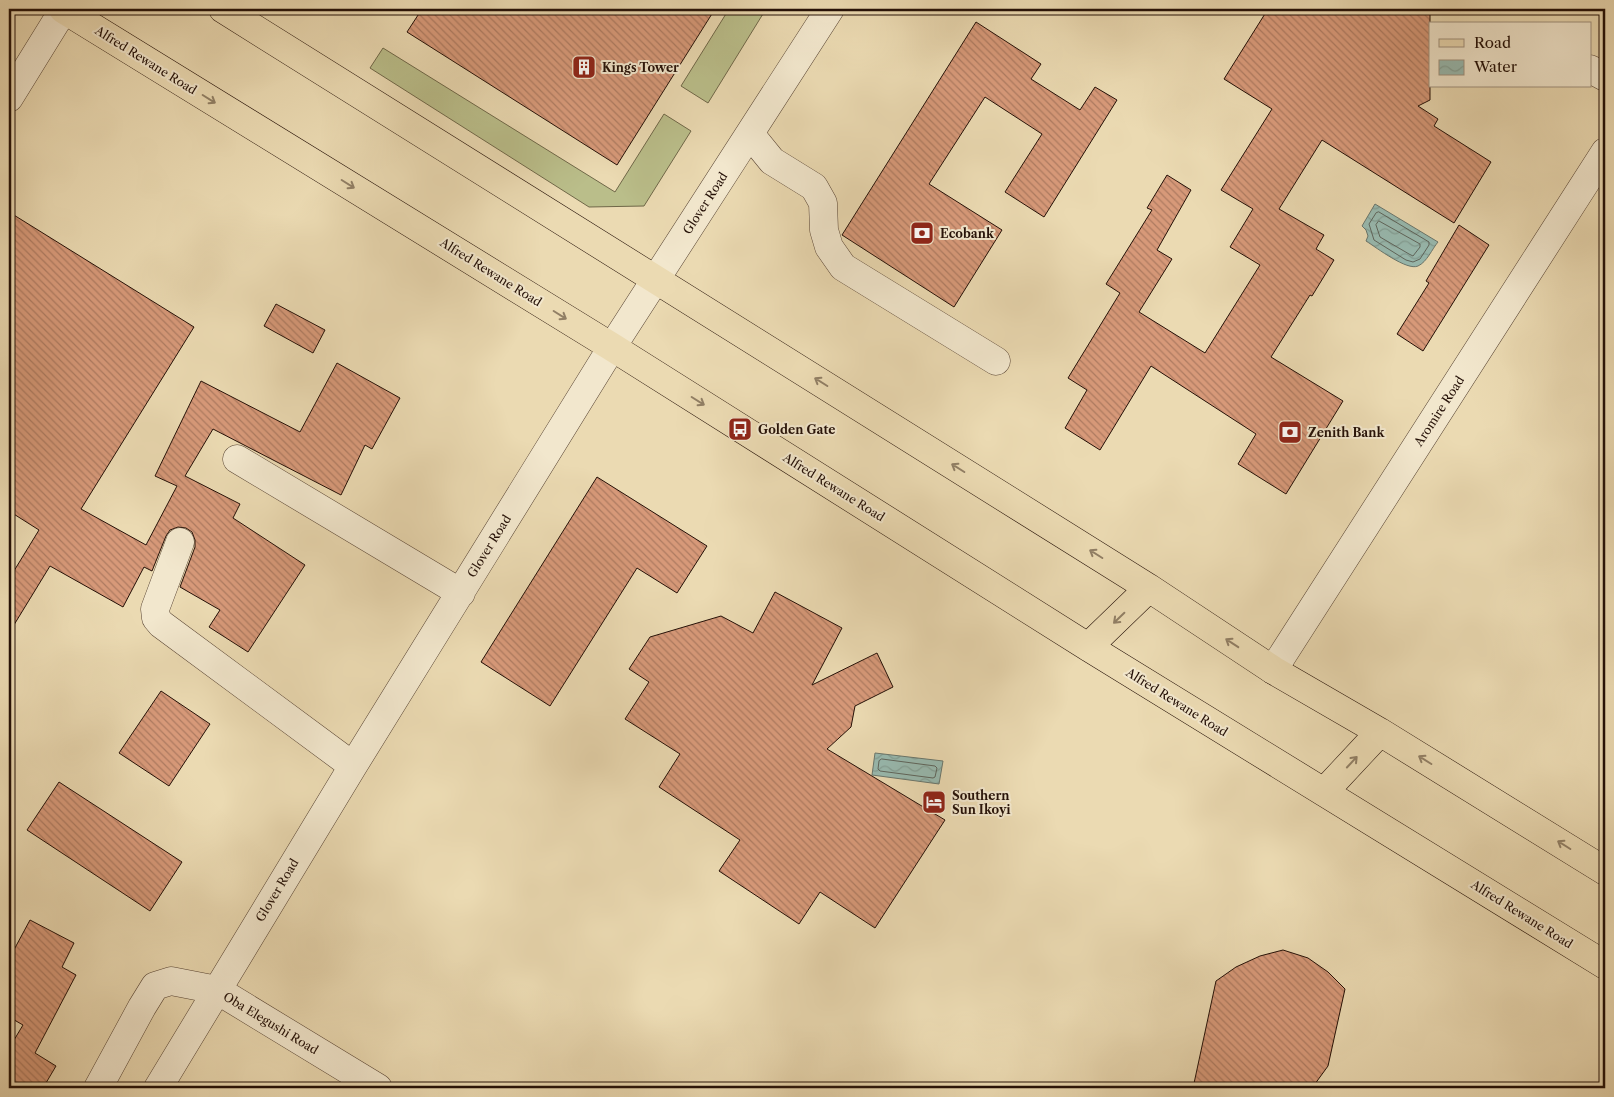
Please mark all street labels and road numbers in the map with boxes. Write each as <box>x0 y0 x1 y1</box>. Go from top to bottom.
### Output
street label: Alfred Rewane Road <box>92 22 200 98</box>
street label: Glover Road <box>679 169 731 237</box>
street label: Alfred Rewane Road <box>437 234 545 310</box>
street label: Aromire Road <box>1410 373 1468 450</box>
street label: Alfred Rewane Road <box>780 449 888 525</box>
street label: Glover Road <box>464 511 514 580</box>
street label: Alfred Rewane Road <box>1123 664 1231 740</box>
street label: Glover Road <box>252 855 302 924</box>
street label: Alfred Rewane Road <box>1468 876 1576 952</box>
street label: Oba Elegushi Road <box>221 989 322 1058</box>

